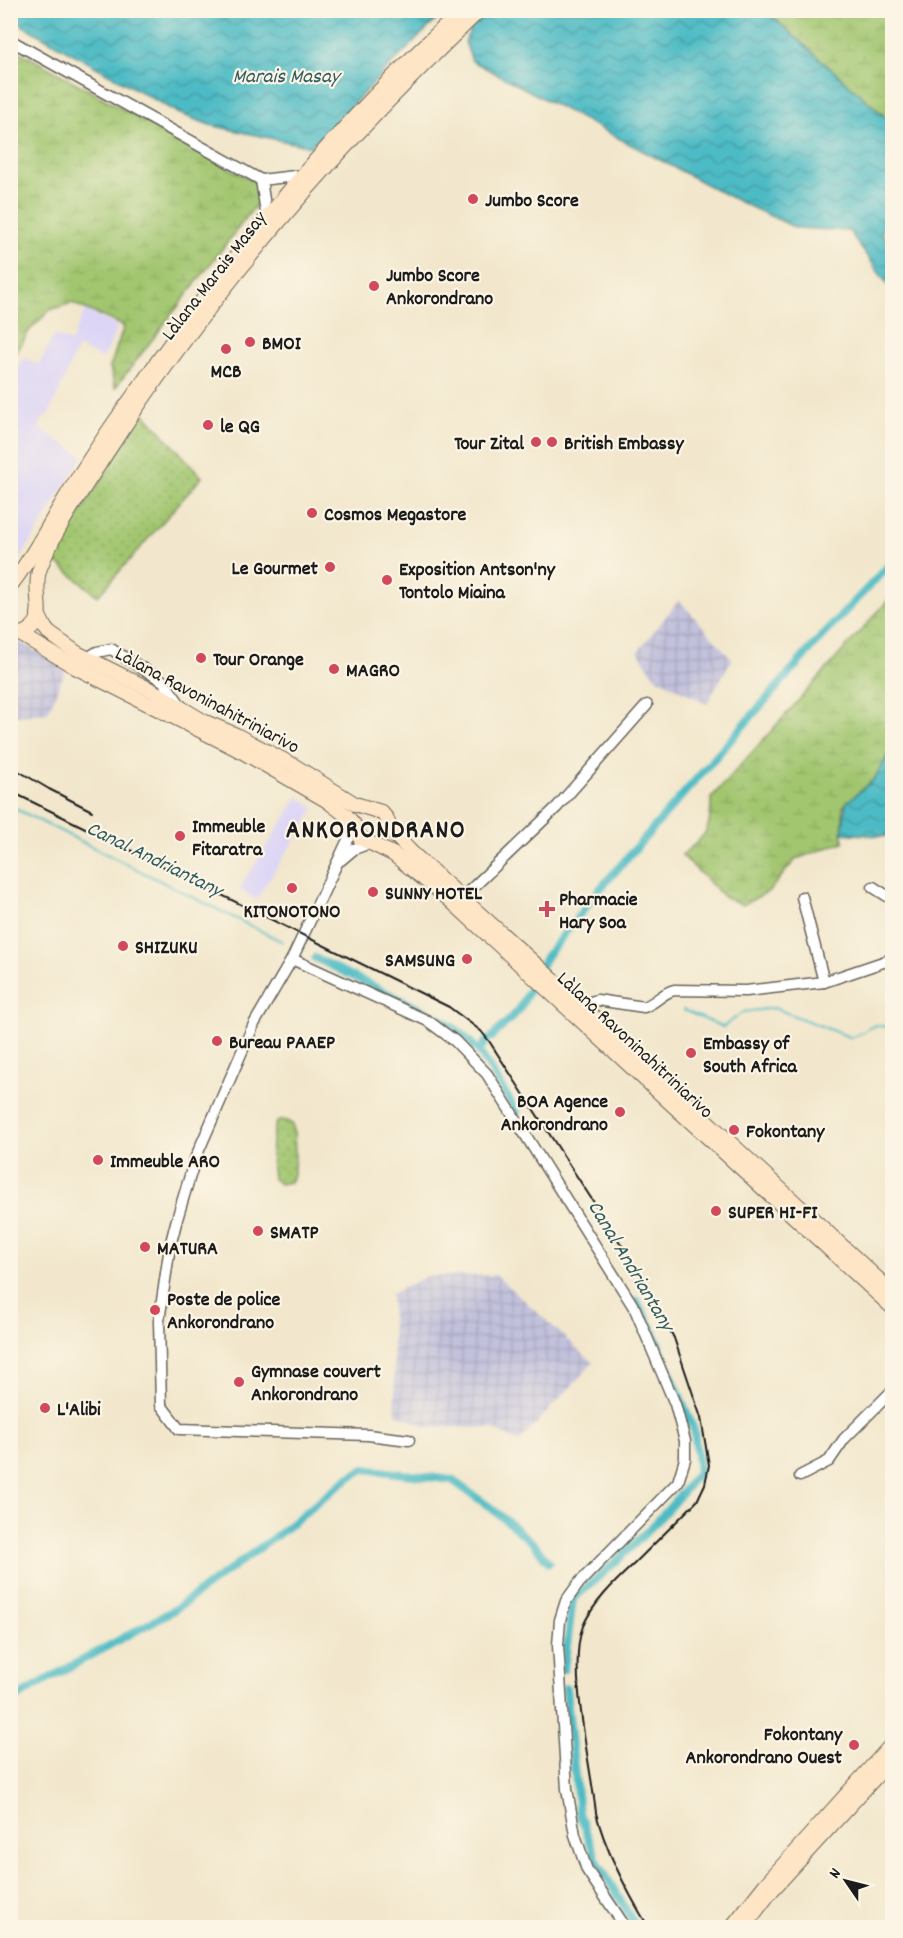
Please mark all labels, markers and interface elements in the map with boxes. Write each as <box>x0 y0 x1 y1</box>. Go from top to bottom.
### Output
water label: Marais Masay <box>233 63 342 93</box>
place label: Jumbo Score <box>485 188 579 216</box>
marker: Jumbo Score <box>466 192 480 206</box>
street label: Làlana Marais Masay <box>156 206 275 347</box>
place label: Jumbo Score Ankorondrano <box>386 263 493 314</box>
marker: Jumbo Score Ankorondrano <box>367 279 381 293</box>
place label: BMOI <box>262 331 302 359</box>
marker: BMOI <box>243 335 257 349</box>
marker: MCB <box>219 342 233 356</box>
place label: MCB <box>210 359 242 387</box>
place label: le QG <box>220 414 260 442</box>
marker: le QG <box>201 418 215 432</box>
place label: Tour Zital <box>454 431 524 459</box>
place label: British Embassy <box>564 431 684 459</box>
marker: Tour Zital <box>529 435 543 449</box>
marker: British Embassy <box>545 435 559 449</box>
place label: Cosmos Megastore <box>324 502 467 530</box>
marker: Cosmos Megastore <box>305 506 319 520</box>
place label: Le Gourmet <box>231 556 319 584</box>
place label: Exposition Antson'ny Tontolo Miaina <box>399 557 556 608</box>
marker: Le Gourmet <box>323 560 337 574</box>
marker: Exposition Antson'ny Tontolo Miaina <box>380 573 394 587</box>
street label: Làlana Ravoninahitriniarivo <box>109 641 304 762</box>
place label: Tour Orange <box>213 647 304 675</box>
marker: Tour Orange <box>194 651 208 665</box>
place label: MAGRO <box>346 658 400 686</box>
marker: MAGRO <box>327 662 341 676</box>
district label: ANKORONDRANO <box>286 813 466 850</box>
place label: Immeuble Fitaratra <box>192 814 266 865</box>
water label: Canal Andriantany <box>81 815 229 908</box>
marker: Immeuble Fitaratra <box>173 829 187 843</box>
marker: KITONOTONO <box>285 881 299 895</box>
place label: SUNNY HOTEL <box>385 881 483 909</box>
marker: SUNNY HOTEL <box>366 885 380 899</box>
place label: Pharmacie Hary Soa <box>559 887 638 938</box>
place label: KITONOTONO <box>243 899 341 927</box>
marker: Pharmacie Hary Soa <box>540 902 554 916</box>
place label: SHIZUKU <box>135 935 198 963</box>
marker: SHIZUKU <box>116 939 130 953</box>
place label: SAMSUNG <box>385 948 455 976</box>
marker: SAMSUNG <box>460 952 474 966</box>
street label: Làlana Ravoninahitriniarivo <box>549 966 719 1126</box>
place label: Bureau PAAEP <box>229 1030 335 1058</box>
place label: Embassy of South Africa <box>703 1031 798 1082</box>
marker: Bureau PAAEP <box>210 1034 224 1048</box>
marker: Embassy of South Africa <box>684 1046 698 1060</box>
place label: BOA Agence Ankorondrano <box>501 1089 608 1140</box>
marker: BOA Agence Ankorondrano <box>613 1105 627 1119</box>
place label: Fokontany <box>746 1119 825 1147</box>
marker: Fokontany <box>727 1123 741 1137</box>
place label: Immeuble ARO <box>110 1149 220 1177</box>
marker: Immeuble ARO <box>91 1153 105 1167</box>
water label: Canal Andriantany <box>579 1196 682 1340</box>
place label: SUPER HI-FI <box>728 1200 818 1228</box>
marker: SUPER HI-FI <box>709 1204 723 1218</box>
place label: SMATP <box>270 1220 319 1248</box>
marker: SMATP <box>251 1224 265 1238</box>
place label: MATURA <box>157 1236 218 1264</box>
marker: MATURA <box>138 1240 152 1254</box>
place label: Poste de police Ankorondrano <box>167 1287 280 1338</box>
marker: Poste de police Ankorondrano <box>148 1303 162 1317</box>
place label: Gymnase couvert Ankorondrano <box>251 1359 381 1410</box>
marker: Gymnase couvert Ankorondrano <box>232 1375 246 1389</box>
place label: L'Alibi <box>57 1397 101 1425</box>
marker: L'Alibi <box>38 1401 52 1415</box>
place label: Fokontany Ankorondrano Ouest <box>686 1722 843 1773</box>
marker: Fokontany Ankorondrano Ouest <box>847 1738 861 1752</box>
north arrow <box>816 1851 876 1911</box>
text: N <box>824 1864 848 1884</box>

